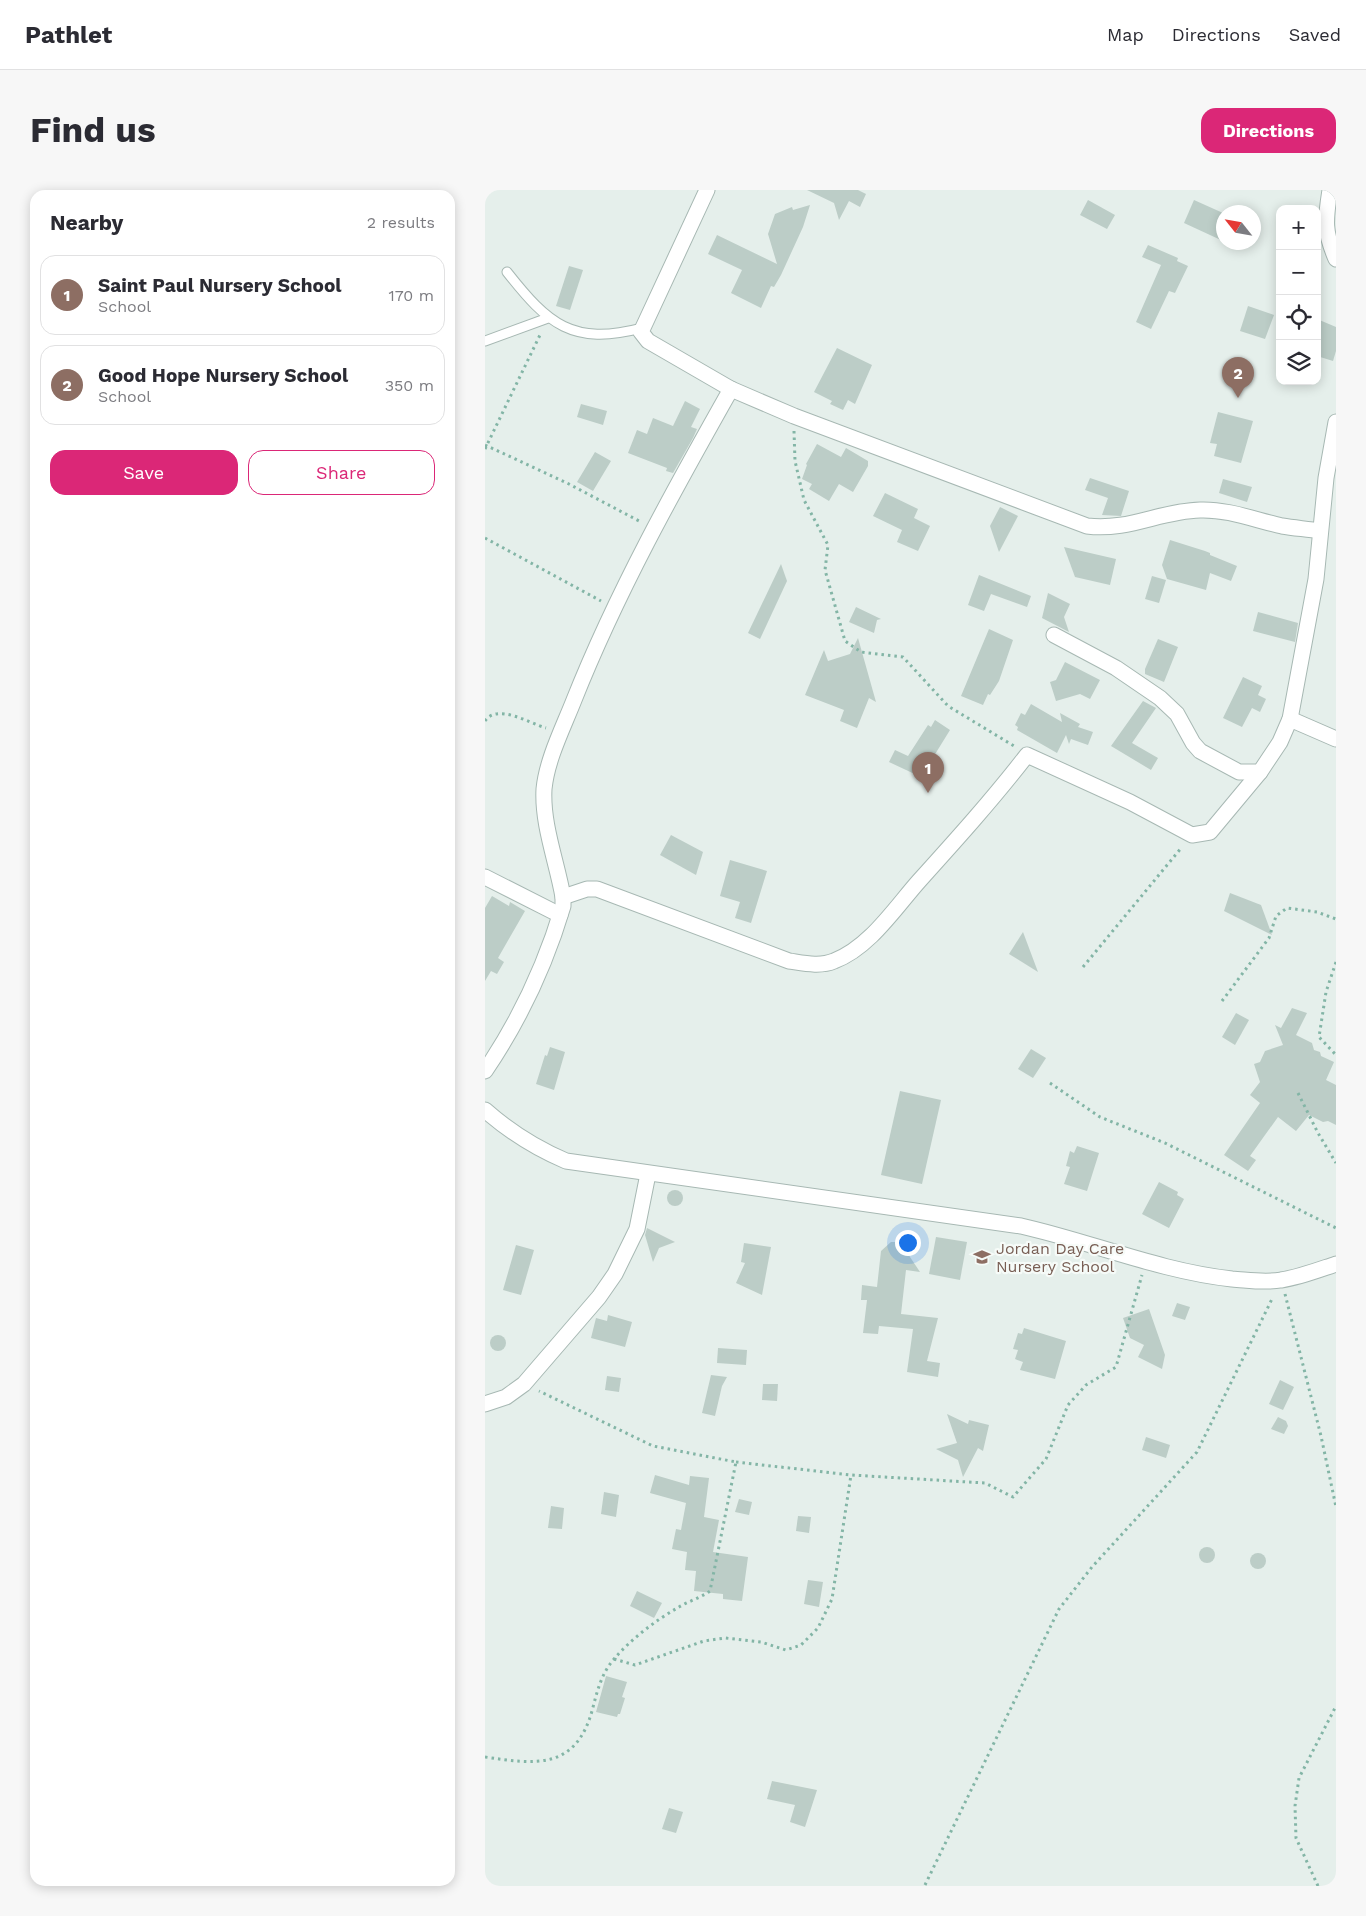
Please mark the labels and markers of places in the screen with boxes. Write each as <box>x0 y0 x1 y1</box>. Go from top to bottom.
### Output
pin: 2 <box>1222 357 1254 398</box>
pin: 1 <box>912 752 944 793</box>
place label: Jordan Day Care Nursery School <box>996 1239 1124 1276</box>
school or university icon: Jordan Day Care Nursery School <box>972 1247 992 1267</box>

